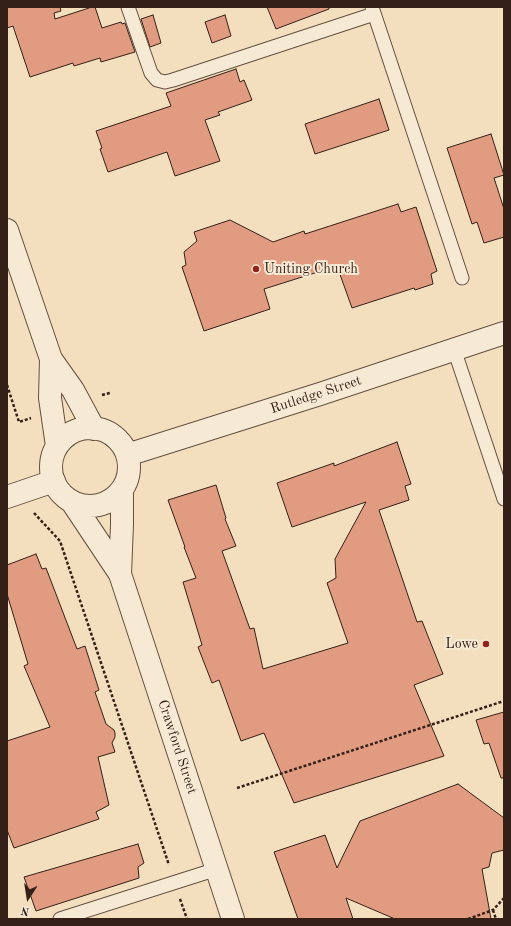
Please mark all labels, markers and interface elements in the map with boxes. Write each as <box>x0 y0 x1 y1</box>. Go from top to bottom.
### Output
place label: Uniting Church <box>264 261 358 277</box>
marker: Uniting Church <box>251 264 261 274</box>
street label: Rutledge Street <box>268 372 364 418</box>
place label: Lowe <box>445 636 478 652</box>
marker: Lowe <box>481 639 491 649</box>
street label: Crawford Street <box>154 698 200 796</box>
north arrow <box>8 878 48 918</box>
text: N <box>20 904 31 916</box>

